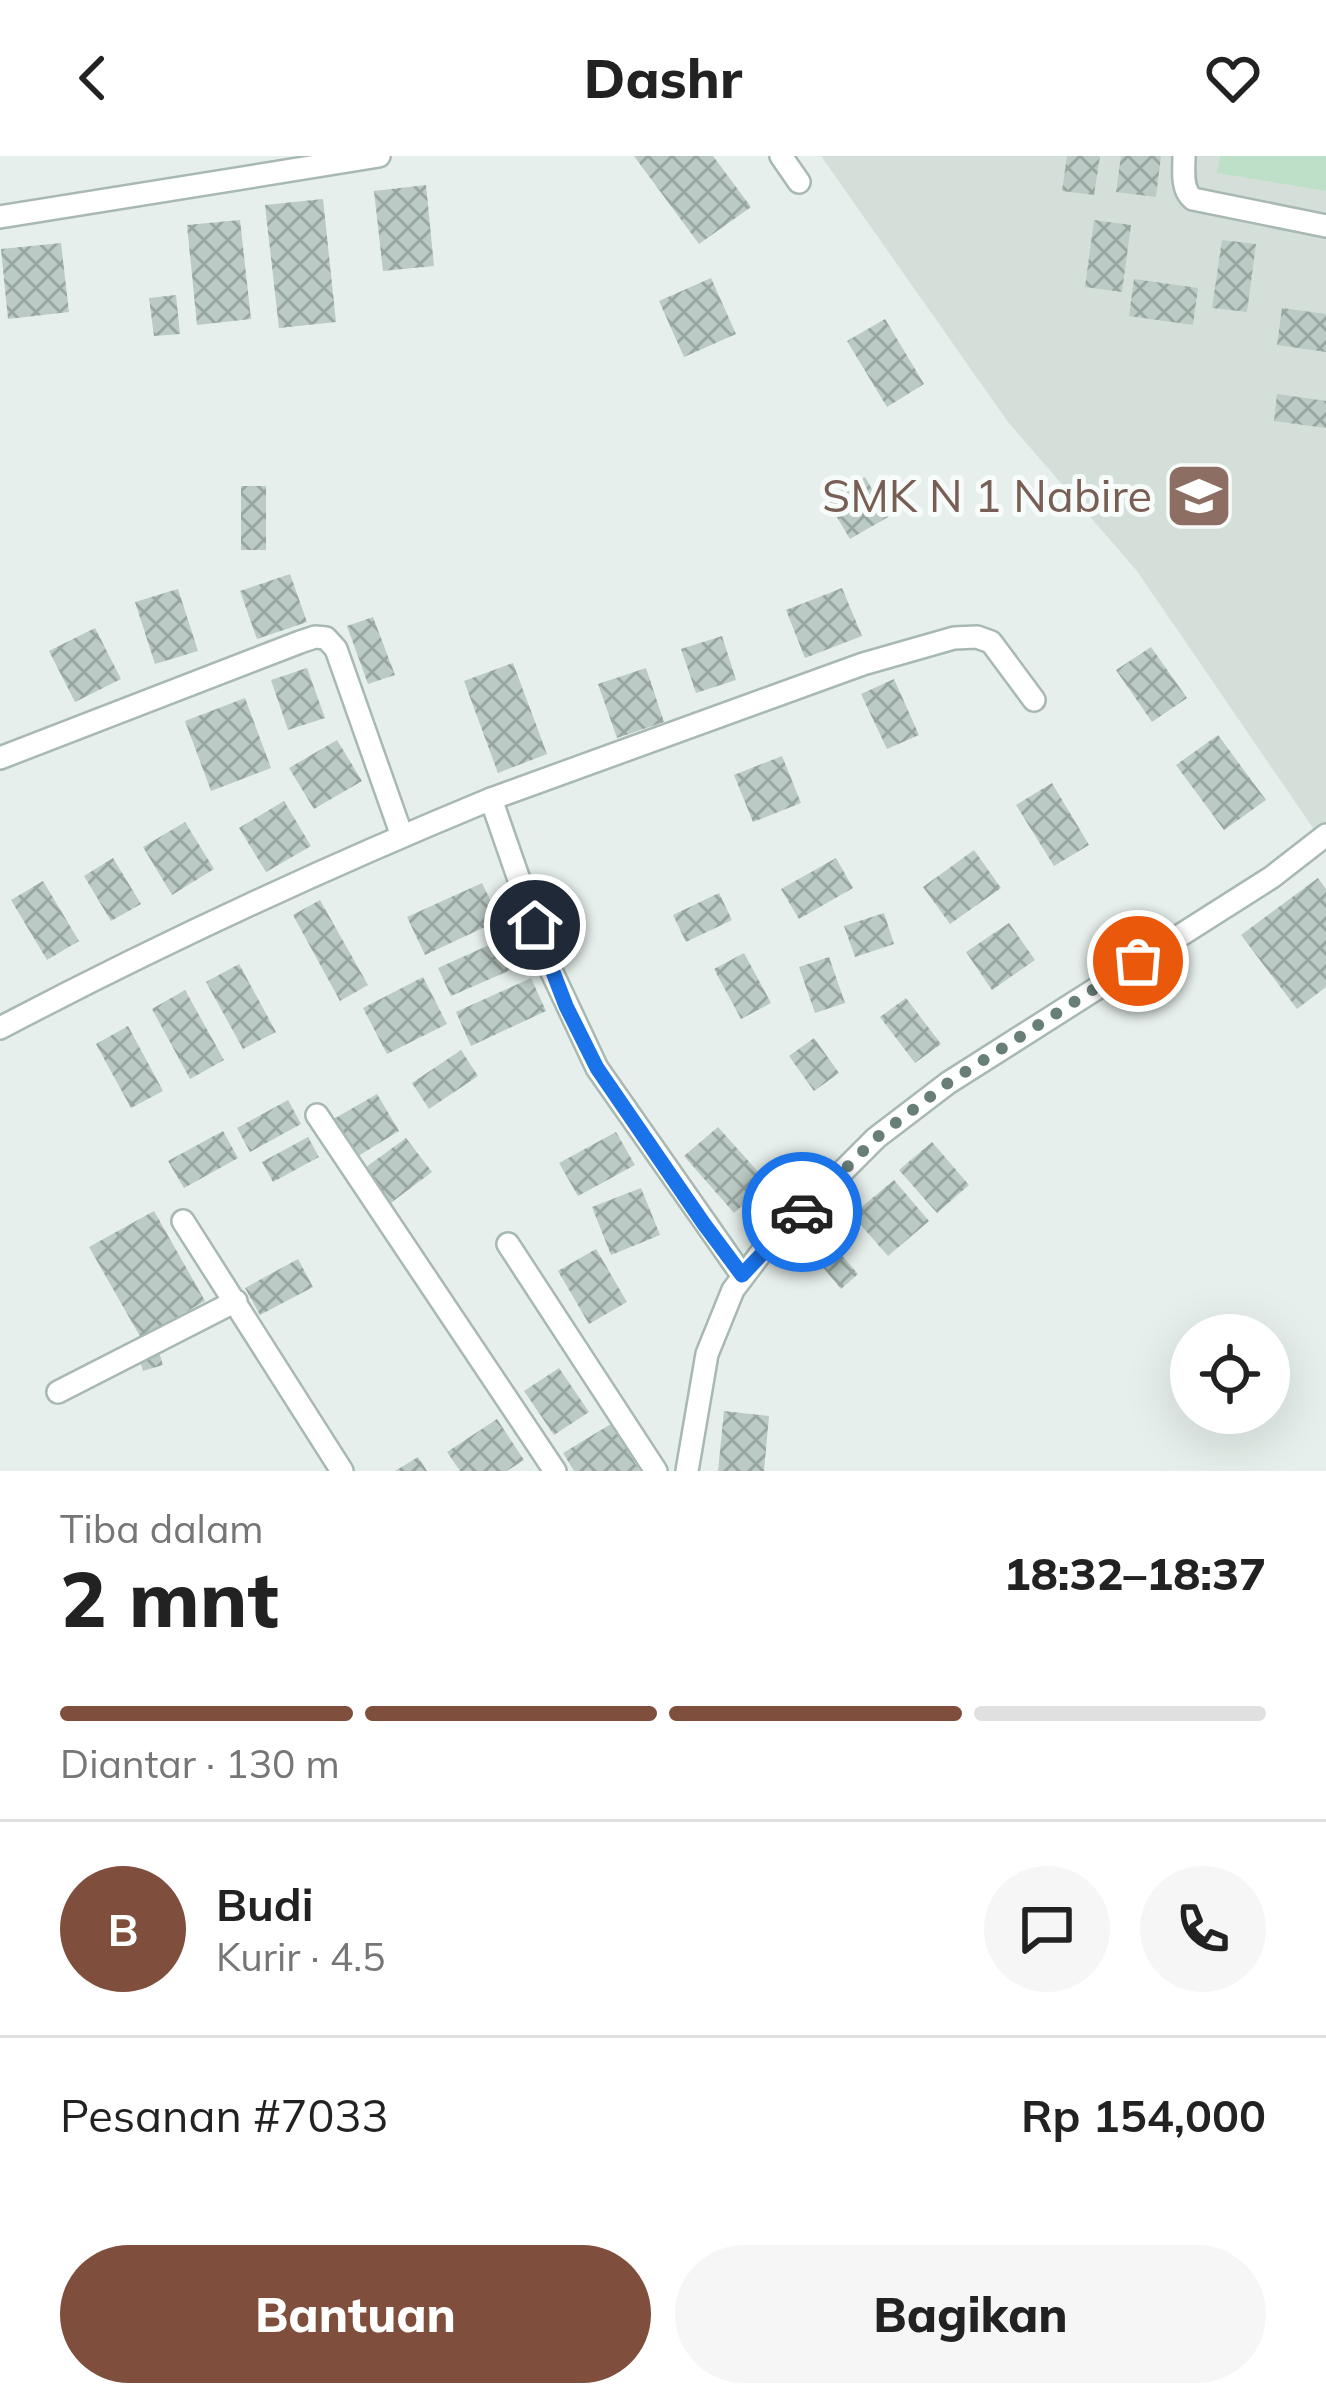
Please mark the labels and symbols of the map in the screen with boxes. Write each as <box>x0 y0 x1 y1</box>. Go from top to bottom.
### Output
school or university icon: SMK N 1 Nabire <box>1164 461 1234 531</box>
place label: SMK N 1 Nabire <box>822 467 1152 523</box>
pin <box>484 874 586 976</box>
pin <box>1087 910 1189 1012</box>
courier <box>742 1152 862 1272</box>

